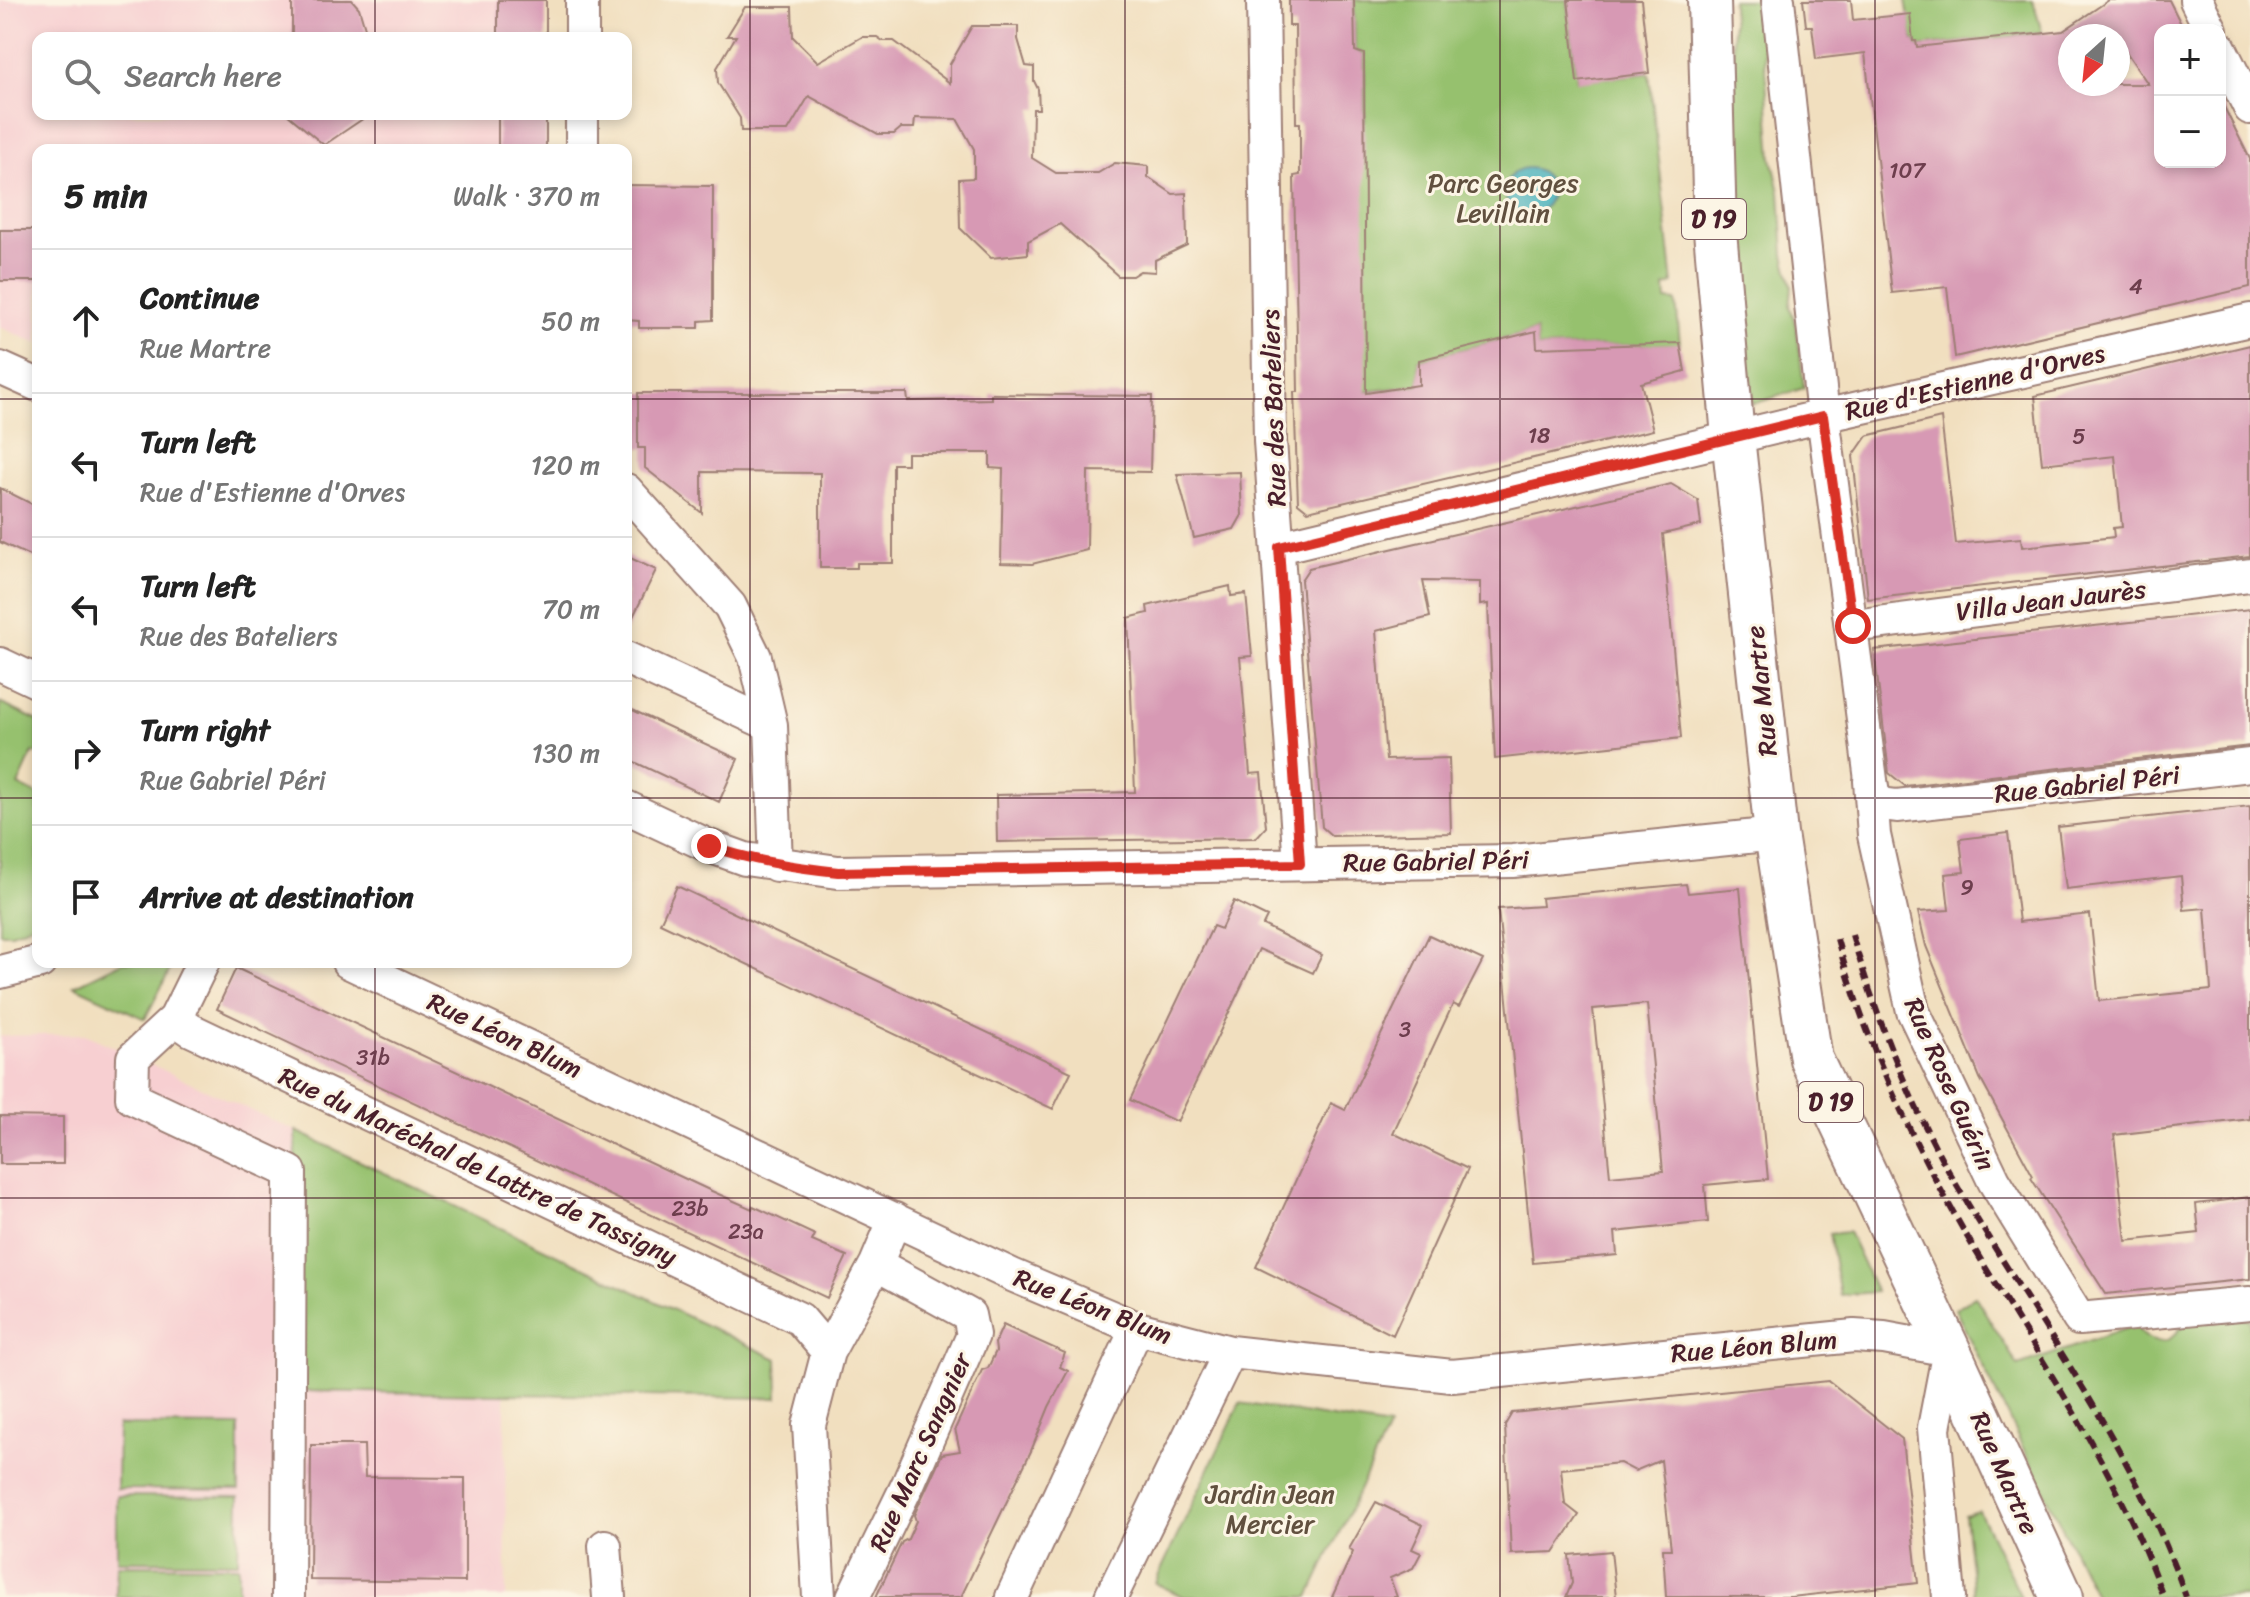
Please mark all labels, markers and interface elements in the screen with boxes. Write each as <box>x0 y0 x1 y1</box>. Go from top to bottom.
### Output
north arrow <box>2058 24 2130 96</box>
map controls <box>2154 24 2226 168</box>
button: + <box>2154 24 2226 96</box>
search box <box>32 32 632 120</box>
text: Search here <box>124 49 282 103</box>
icon: search <box>60 54 104 98</box>
button: − <box>2154 96 2226 168</box>
house number: 107 <box>1889 151 1926 190</box>
park label: Parc Georges Levillain <box>1428 160 1578 236</box>
text: 5 min <box>64 166 147 226</box>
text: Walk · 370 m <box>453 173 600 219</box>
road number: D 19 <box>1682 199 1746 239</box>
house number: 4 <box>2129 267 2143 306</box>
text: Continue <box>140 271 259 325</box>
text: 50 m <box>541 298 600 344</box>
icon: ahead <box>64 299 108 343</box>
street label: Rue des Bateliers <box>1247 308 1299 507</box>
text: Rue Martre <box>140 325 271 371</box>
street label: Rue d'Estienne d'Orves <box>1841 330 2110 434</box>
text: Turn left <box>140 415 256 469</box>
house number: 18 <box>1528 416 1550 455</box>
house number: 5 <box>2072 417 2086 456</box>
text: 120 m <box>531 442 600 488</box>
icon: left <box>64 443 108 487</box>
text: Rue d'Estienne d'Orves <box>140 469 405 515</box>
text: Turn left <box>140 559 256 613</box>
street label: Villa Jean Jaurès <box>1953 566 2149 634</box>
text: 70 m <box>542 586 600 632</box>
icon: left <box>64 587 108 631</box>
route start <box>1835 608 1871 644</box>
text: Rue des Bateliers <box>140 613 337 659</box>
street label: Rue Martre <box>1731 623 1791 759</box>
text: Turn right <box>140 703 270 757</box>
text: 130 m <box>531 730 600 776</box>
icon: right <box>64 731 108 775</box>
street label: Rue Gabriel Péri <box>1992 751 2183 817</box>
text: Rue Gabriel Péri <box>140 757 326 803</box>
route end <box>691 828 727 864</box>
street label: Rue Gabriel Péri <box>1343 836 1530 886</box>
house number: 9 <box>1960 868 1974 907</box>
text: Arrive at destination <box>140 870 414 924</box>
icon: arrive <box>64 875 108 919</box>
street label: Rue Léon Blum <box>420 979 590 1091</box>
street label: Rue Rose Guérin <box>1891 990 2009 1178</box>
house number: 3 <box>1399 1010 1411 1049</box>
house number: 31b <box>356 1038 390 1077</box>
street label: Rue du Maréchal de Lattre de Tassigny <box>271 1053 685 1279</box>
road number: D 19 <box>1799 1082 1863 1122</box>
house number: 23b <box>672 1189 708 1228</box>
house number: 23a <box>728 1212 764 1251</box>
street label: Rue Léon Blum <box>1007 1255 1179 1357</box>
street label: Rue Léon Blum <box>1669 1316 1839 1376</box>
street label: Rue Marc Sangnier <box>855 1344 985 1559</box>
street label: Rue Martre <box>1957 1404 2053 1542</box>
park label: Jardin Jean Mercier <box>1204 1471 1335 1547</box>

